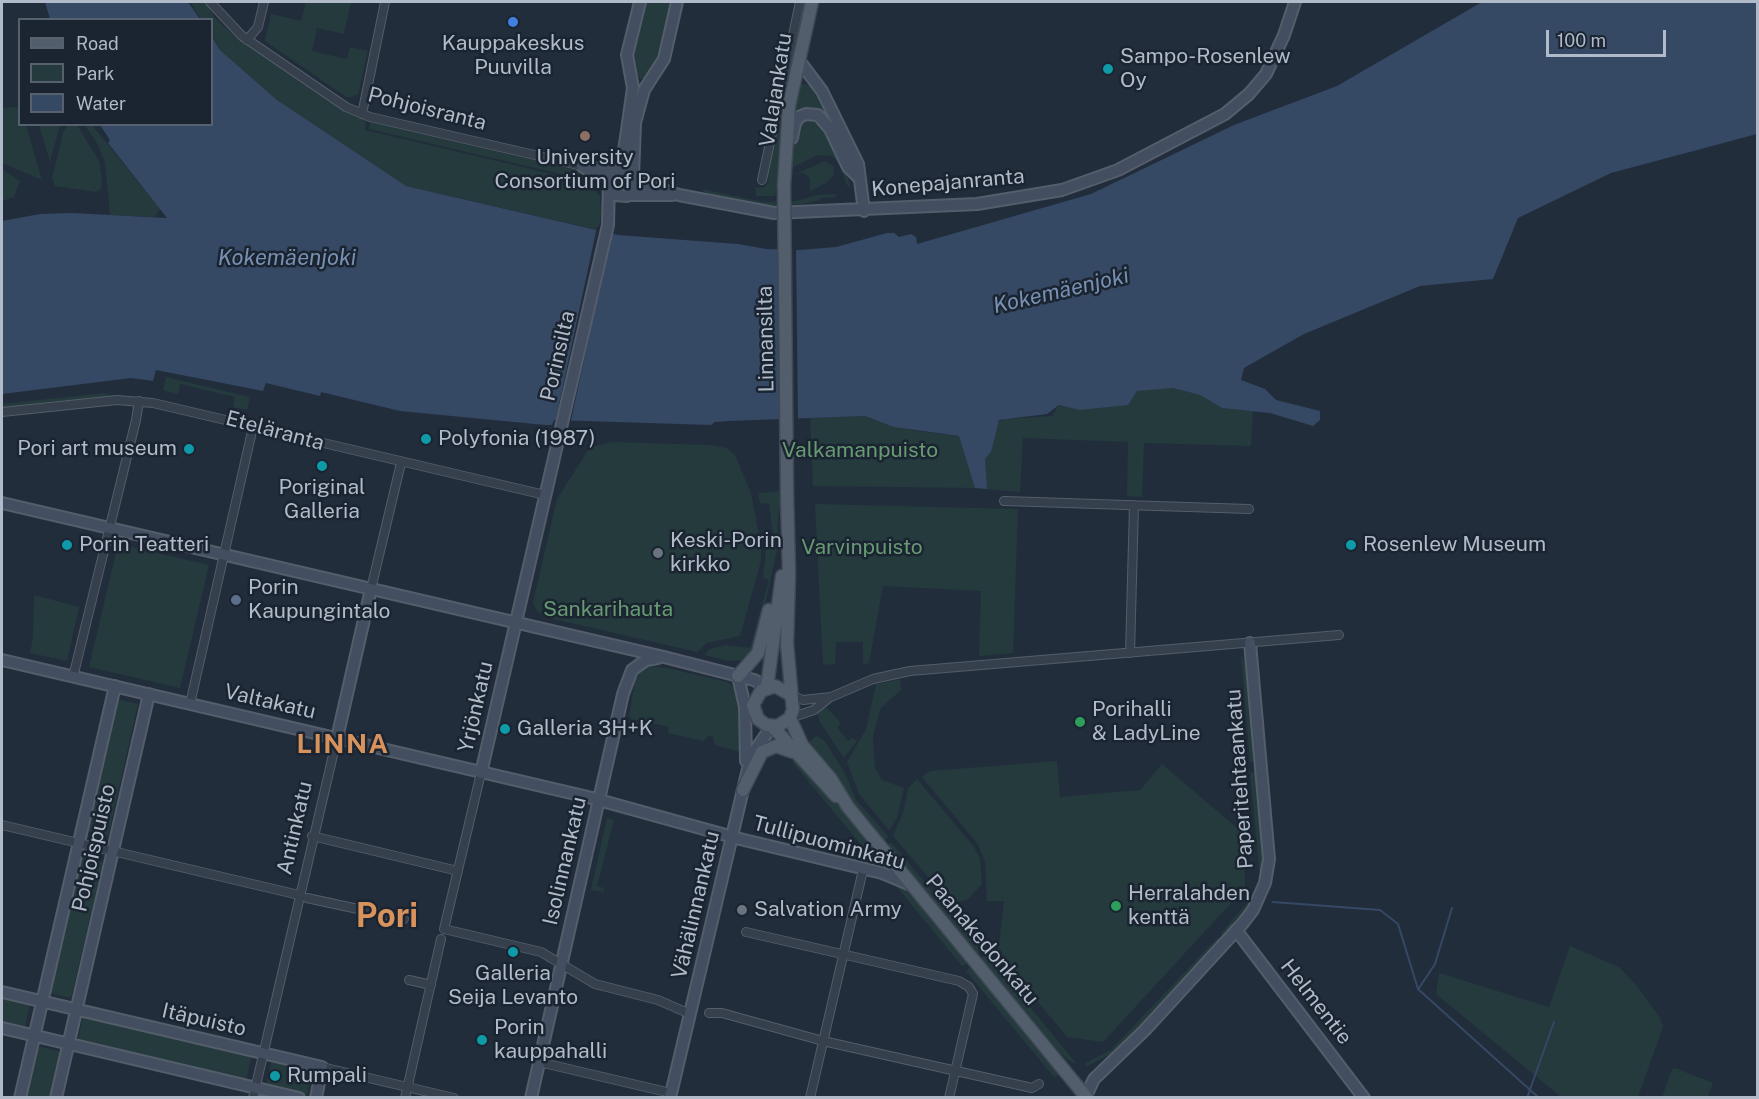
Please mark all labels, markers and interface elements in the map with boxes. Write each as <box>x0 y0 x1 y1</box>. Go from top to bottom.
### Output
marker: Kauppakeskus Puuvilla <box>506 15 520 29</box>
legend <box>18 18 213 126</box>
scale bar <box>1549 18 1669 56</box>
text: 100 m <box>1557 30 1606 51</box>
place label: Kauppakeskus Puuvilla <box>442 31 584 81</box>
street label: Valajankatu <box>755 31 797 149</box>
text: Road <box>76 33 119 54</box>
place label: Sampo-Rosenlew Oy <box>1120 44 1291 94</box>
marker: Sampo-Rosenlew Oy <box>1101 62 1115 76</box>
text: Park <box>76 63 114 84</box>
street label: Pohjoisranta <box>365 82 489 136</box>
text: Water <box>76 93 126 114</box>
marker: University Consortium of Pori <box>578 129 592 143</box>
place label: University Consortium of Pori <box>494 145 676 195</box>
street label: Konepajanranta <box>870 164 1026 202</box>
water label: Kokemäenjoki <box>218 245 356 271</box>
water label: Kokemäenjoki <box>991 263 1131 319</box>
street label: Linnansilta <box>752 286 780 392</box>
street label: Porinsilta <box>535 308 581 404</box>
street label: Eteläranta <box>223 406 327 456</box>
place label: Polyfonia (1987) <box>438 426 596 452</box>
marker: Polyfonia (1987) <box>419 432 433 446</box>
place label: Pori art museum <box>17 436 177 462</box>
park label: Valkamanpuisto <box>782 438 938 464</box>
marker: Pori art museum <box>182 442 196 456</box>
marker: Poriginal Galleria <box>315 459 329 473</box>
place label: Poriginal Galleria <box>279 475 365 525</box>
place label: Keski-Porin kirkko <box>670 528 782 578</box>
place label: Porin Teatteri <box>79 532 209 558</box>
place label: Rosenlew Museum <box>1363 532 1546 558</box>
park label: Varvinpuisto <box>801 535 923 561</box>
marker: Porin Teatteri <box>60 538 74 552</box>
marker: Rosenlew Museum <box>1344 538 1358 552</box>
marker: Keski-Porin kirkko <box>651 546 665 560</box>
place label: Porin Kaupungintalo <box>248 575 390 625</box>
marker: Porin Kaupungintalo <box>229 593 243 607</box>
park label: Sankarihauta <box>543 597 673 623</box>
street label: Yrjönkatu <box>453 659 499 755</box>
street label: Valtakatu <box>222 679 318 725</box>
street label: Paperitehtaankatu <box>1221 688 1259 870</box>
place label: Porihalli & LadyLine <box>1092 697 1201 747</box>
marker: Porihalli & LadyLine <box>1073 715 1087 729</box>
place label: Galleria 3H+K <box>517 716 653 742</box>
marker: Galleria 3H+K <box>498 722 512 736</box>
district label: LINNA <box>296 729 390 761</box>
street label: Antinkatu <box>272 779 318 877</box>
street label: Pohjoispuisto <box>67 782 121 914</box>
street label: Isolinnankatu <box>538 794 592 928</box>
street label: Tullipuominkatu <box>750 811 908 875</box>
street label: Vähälinnankatu <box>667 829 725 981</box>
street label: Paanakedonkatu <box>920 870 1044 1010</box>
place label: Herralahden kenttä <box>1128 881 1250 931</box>
district label: Pori <box>356 897 418 937</box>
place label: Salvation Army <box>754 897 902 923</box>
marker: Herralahden kenttä <box>1109 899 1123 913</box>
marker: Salvation Army <box>735 903 749 917</box>
marker: Galleria Seija Levanto <box>506 945 520 959</box>
street label: Helmentie <box>1275 954 1357 1050</box>
place label: Galleria Seija Levanto <box>448 961 578 1011</box>
street label: Itäpuisto <box>159 998 249 1042</box>
place label: Porin kauppahalli <box>494 1015 607 1065</box>
marker: Porin kauppahalli <box>475 1033 489 1047</box>
place label: Rumpali <box>287 1063 367 1089</box>
marker: Rumpali <box>268 1069 282 1083</box>

